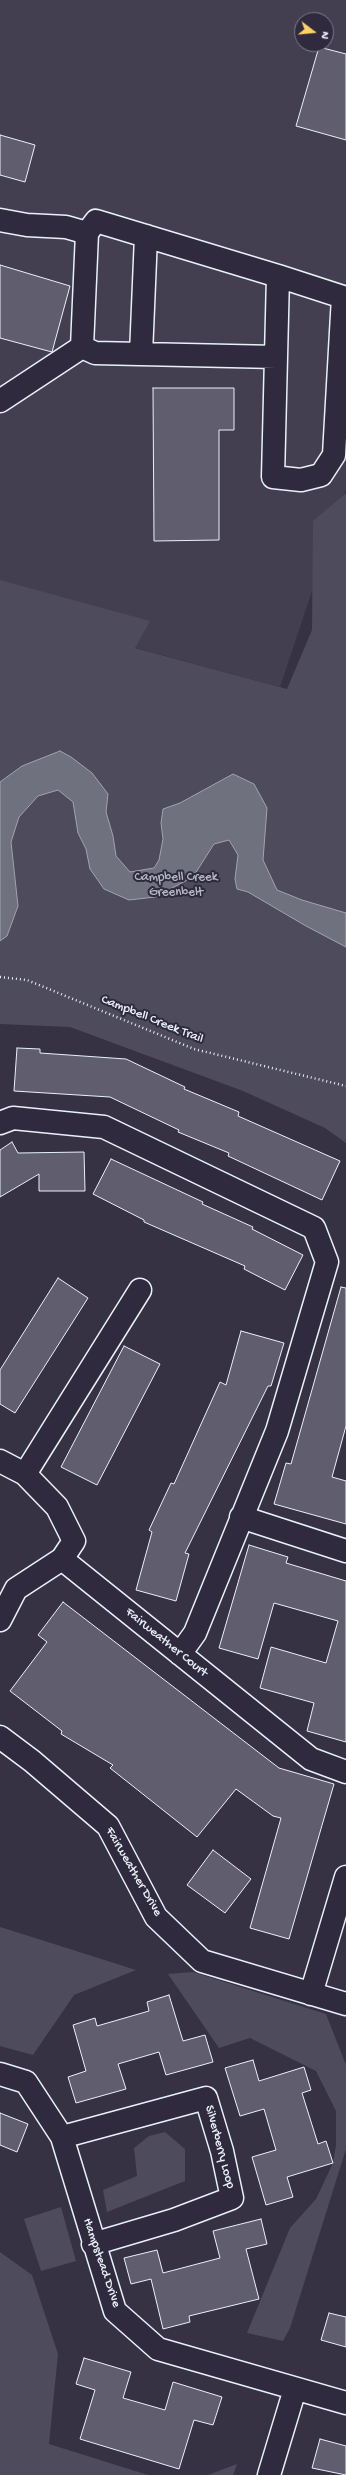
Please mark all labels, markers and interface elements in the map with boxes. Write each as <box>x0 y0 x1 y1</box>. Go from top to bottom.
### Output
north arrow <box>294 12 334 52</box>
text: N <box>318 30 331 40</box>
park label: Campbell Creek Greenbelt <box>134 870 218 901</box>
street label: Campbell Creek Trail <box>99 992 205 1048</box>
street label: Fairweather Court <box>122 1605 210 1681</box>
street label: Fairweather Drive <box>101 1825 165 1919</box>
street label: Silverberry Loop <box>200 2104 238 2190</box>
street label: Hampstead Drive <box>78 2216 124 2310</box>

